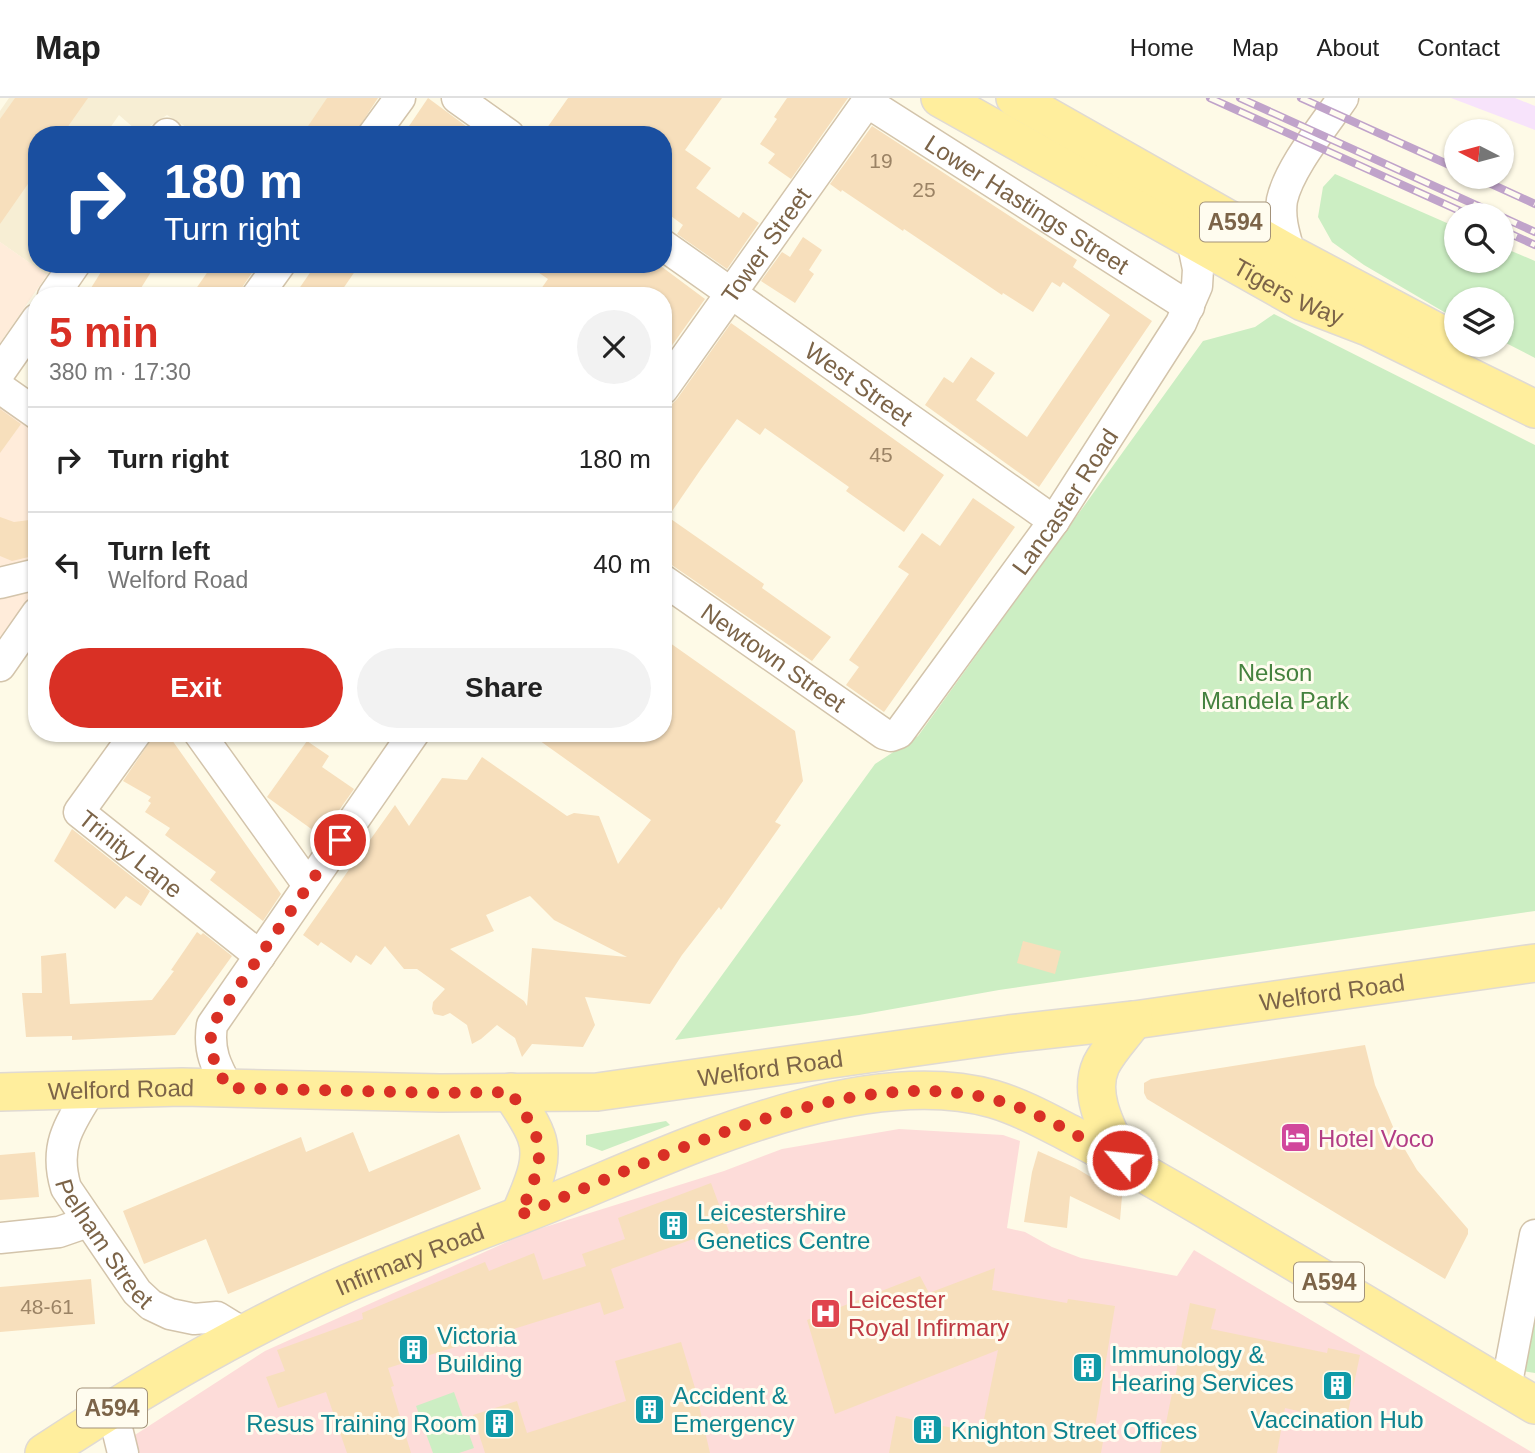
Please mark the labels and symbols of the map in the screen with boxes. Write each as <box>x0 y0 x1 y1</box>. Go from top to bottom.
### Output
north arrow <box>1444 119 1514 189</box>
street label: Lower Hastings Street <box>920 129 1134 279</box>
house number: 19 <box>869 149 893 172</box>
house number: 25 <box>912 178 936 201</box>
street label: Tower Street <box>715 182 816 307</box>
road number: A594 <box>1200 203 1270 242</box>
street label: Tigers Way <box>1229 252 1347 330</box>
street label: West Street <box>800 336 918 431</box>
street label: Lancaster Road <box>1006 424 1123 579</box>
house number: 45 <box>869 443 893 466</box>
street label: Newtown Street <box>696 598 851 717</box>
park label: Nelson Mandela Park <box>1201 659 1350 714</box>
street label: Trinity Lane <box>74 804 188 903</box>
pin <box>310 810 370 870</box>
street label: Welford Road <box>1258 968 1406 1016</box>
street label: Welford Road <box>696 1044 845 1091</box>
street label: Welford Road <box>47 1073 194 1104</box>
hotel icon: Hotel Voco <box>1278 1121 1312 1155</box>
position arrow <box>1085 1123 1159 1197</box>
place label: Hotel Voco <box>1318 1125 1434 1152</box>
street label: Pelham Street <box>51 1176 159 1314</box>
place label: Leicestershire Genetics Centre <box>697 1199 870 1254</box>
building icon: Leicestershire Genetics Centre <box>657 1209 691 1243</box>
street label: Infirmary Road <box>331 1217 488 1300</box>
road number: A594 <box>1294 1262 1364 1302</box>
place label: Leicester Royal Infirmary <box>848 1286 1009 1341</box>
house number: 48-61 <box>20 1295 74 1318</box>
hospital icon: Leicester Royal Infirmary <box>808 1296 842 1330</box>
place label: Victoria Building <box>437 1322 522 1377</box>
building icon: Victoria Building <box>397 1332 431 1366</box>
place label: Immunology & Hearing Services <box>1111 1341 1294 1396</box>
building icon: Immunology & Hearing Services <box>1071 1351 1105 1385</box>
building icon: Vaccination Hub <box>1320 1368 1354 1402</box>
place label: Accident & Emergency <box>673 1382 794 1437</box>
road number: A594 <box>77 1388 147 1428</box>
building icon: Accident & Emergency <box>633 1392 667 1426</box>
building icon: Resus Training Room <box>483 1406 517 1440</box>
place label: Vaccination Hub <box>1251 1406 1424 1433</box>
place label: Resus Training Room <box>246 1410 477 1437</box>
building icon: Knighton Street Offices <box>911 1413 945 1447</box>
place label: Knighton Street Offices <box>951 1417 1197 1444</box>

